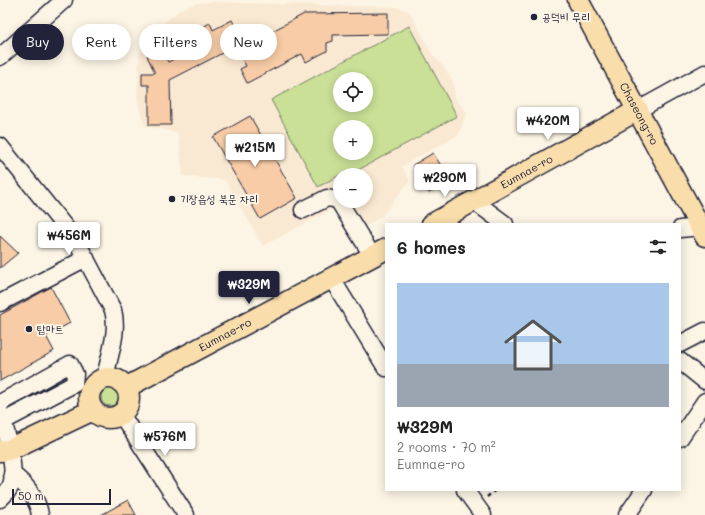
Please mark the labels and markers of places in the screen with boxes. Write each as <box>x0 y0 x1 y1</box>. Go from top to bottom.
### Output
place label: 공덕비 무리 <box>542 9 590 24</box>
marker: 공덕비 무리 <box>529 12 539 22</box>
pin: ₩420M <box>520 107 576 141</box>
pin: ₩215M <box>227 134 283 168</box>
pin: ₩290M <box>417 164 473 198</box>
place label: 기장읍성 북문 자리 <box>180 191 258 206</box>
marker: 기장읍성 북문 자리 <box>167 194 177 204</box>
pin: ₩456M <box>41 222 97 256</box>
pin: ₩329M <box>221 271 277 305</box>
place label: 탑마트 <box>37 321 64 336</box>
marker: 탑마트 <box>24 324 34 334</box>
pin: ₩576M <box>137 423 193 457</box>

